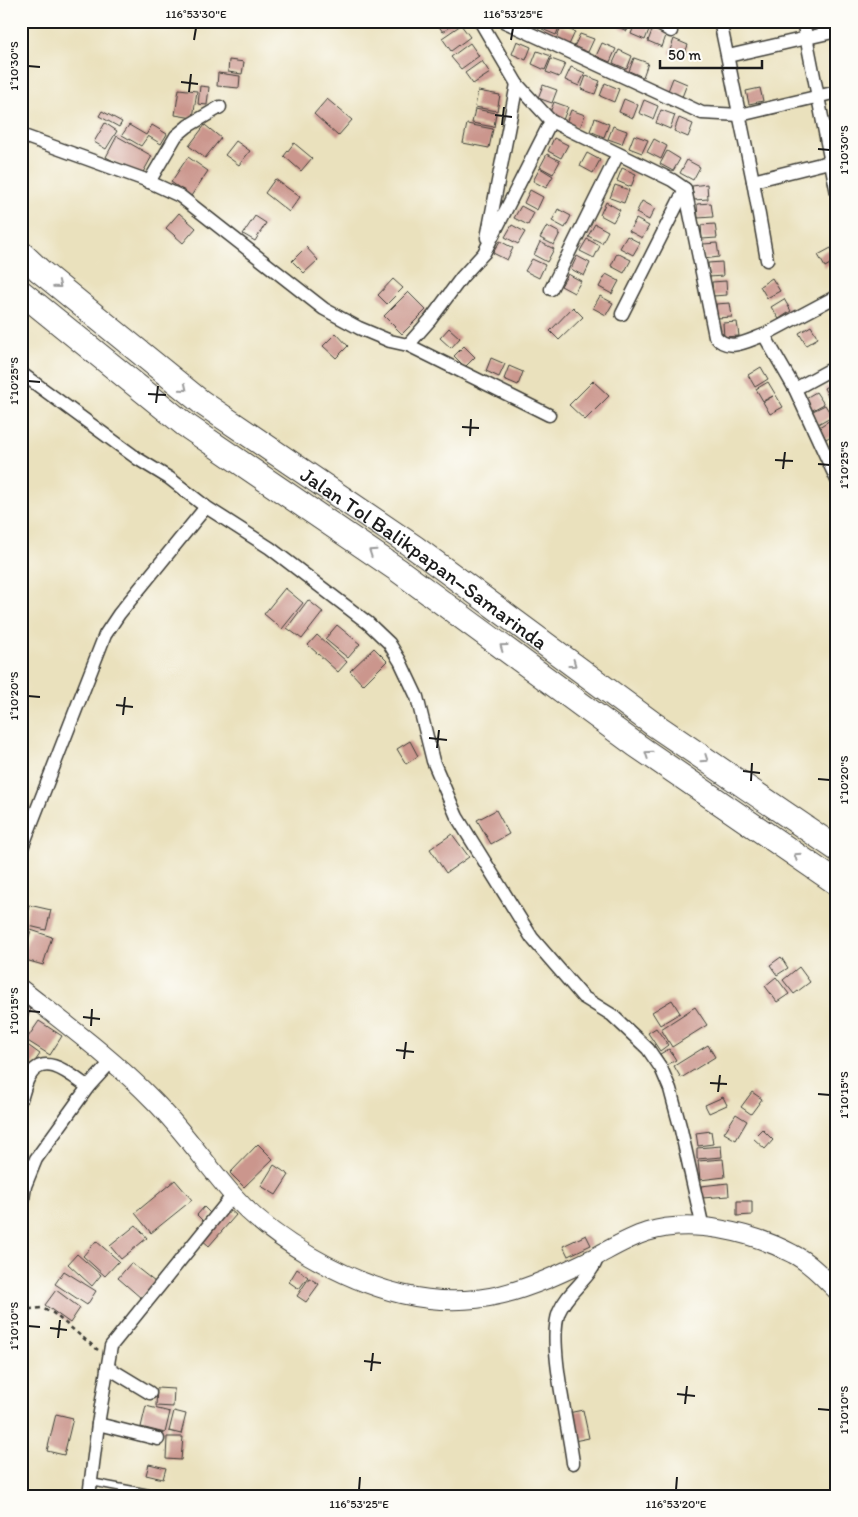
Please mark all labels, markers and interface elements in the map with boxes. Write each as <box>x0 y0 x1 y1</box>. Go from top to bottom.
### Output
text: 116°53'30"E <box>165 7 227 21</box>
text: 116°53'25"E <box>483 7 543 21</box>
scale bar <box>660 38 763 70</box>
text: 1°10'30"S <box>7 41 21 91</box>
text: 50 m <box>668 46 701 64</box>
text: 1°10'30"S <box>837 125 851 175</box>
one-way arrow <box>52 280 61 289</box>
text: 1°10'25"S <box>7 357 21 405</box>
one-way arrow <box>178 383 187 392</box>
text: 1°10'25"S <box>837 441 851 489</box>
street label: Jalan Tol Balikpapan–Samarinda <box>296 461 553 654</box>
one-way arrow <box>368 549 377 558</box>
one-way arrow <box>500 645 509 653</box>
one-way arrow <box>567 658 577 667</box>
text: 1°10'20"S <box>7 671 21 721</box>
one-way arrow <box>644 751 654 760</box>
one-way arrow <box>699 753 709 762</box>
text: 1°10'20"S <box>837 755 851 805</box>
one-way arrow <box>793 853 802 862</box>
text: 1°10'15"S <box>7 987 21 1035</box>
text: 1°10'15"S <box>837 1071 851 1119</box>
text: 1°10'10"S <box>7 1302 21 1350</box>
text: 1°10'10"S <box>837 1386 851 1434</box>
text: 116°53'25"E <box>329 1497 389 1511</box>
text: 116°53'20"E <box>646 1497 707 1511</box>

